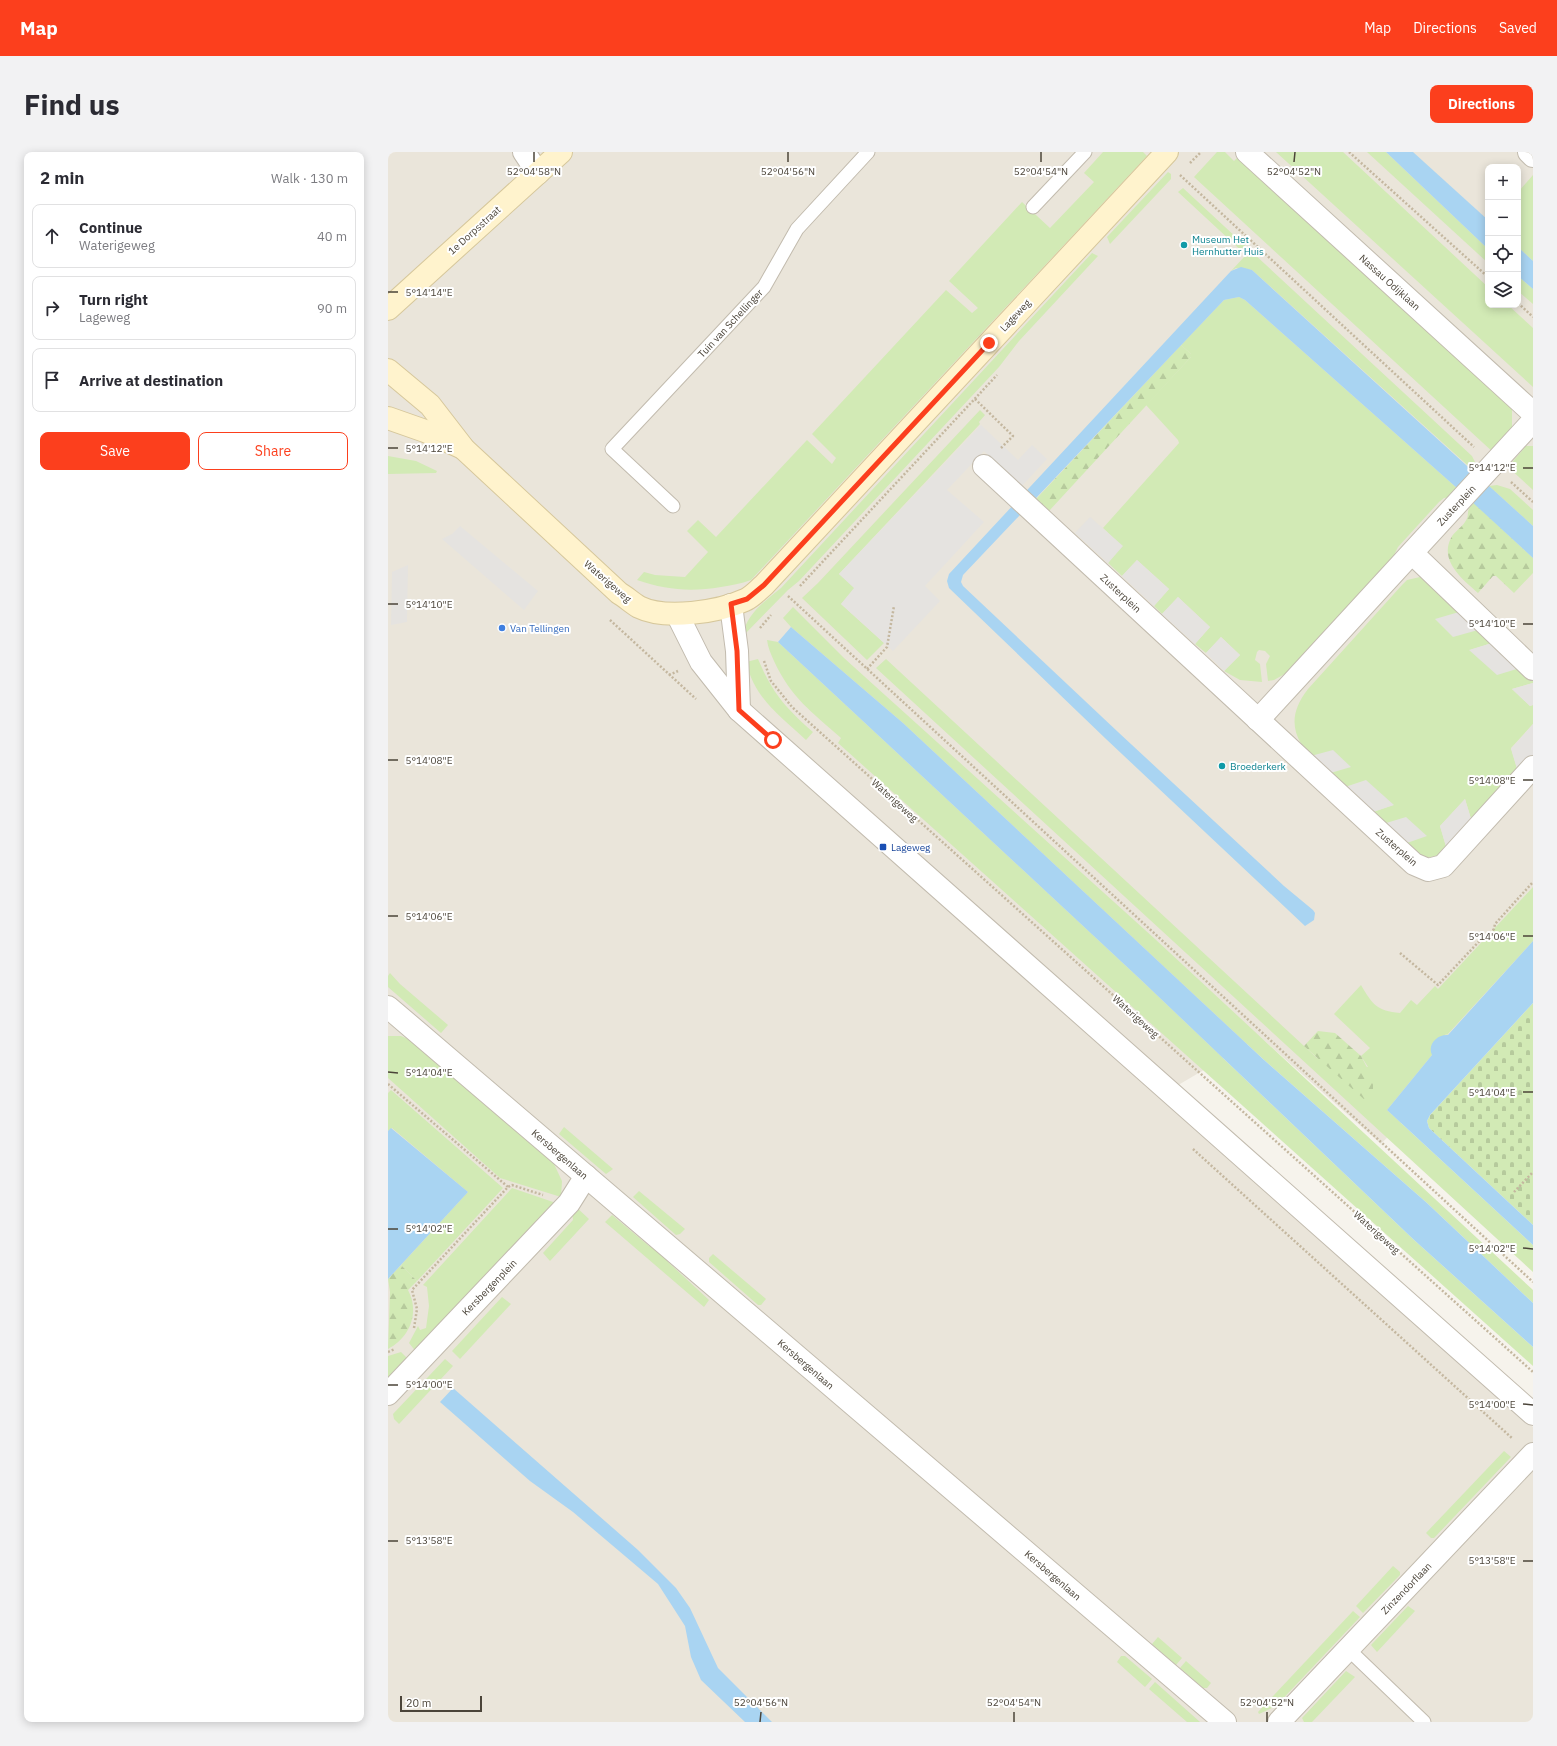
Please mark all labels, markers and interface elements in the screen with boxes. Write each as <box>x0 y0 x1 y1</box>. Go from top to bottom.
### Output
text: Map <box>20 16 58 40</box>
text: Map <box>1364 19 1391 37</box>
text: Directions <box>1413 19 1477 37</box>
text: Saved <box>1499 19 1537 37</box>
button: Directions <box>1430 85 1533 123</box>
text: Find us <box>24 86 120 123</box>
map controls <box>1485 164 1521 308</box>
button: + <box>1485 164 1521 200</box>
text: 52°04'58"N <box>507 165 561 178</box>
text: 52°04'56"N <box>761 165 815 178</box>
text: 52°04'54"N <box>1014 165 1068 178</box>
text: 52°04'52"N <box>1267 165 1321 178</box>
text: 2 min <box>40 167 84 189</box>
text: Walk · 130 m <box>271 170 348 187</box>
button: − <box>1485 200 1521 236</box>
street label: 1e Dorpsstraat <box>445 203 504 257</box>
text: Continue <box>79 218 143 237</box>
icon: ahead <box>41 225 63 247</box>
text: 40 m <box>317 228 347 245</box>
place label: Museum Het Hernhutter Huis <box>1192 233 1264 258</box>
button: locate <box>1485 236 1521 272</box>
text: Waterigeweg <box>79 237 155 254</box>
marker: Museum Het Hernhutter Huis <box>1179 240 1189 250</box>
street label: Nassau Odijklaan <box>1356 252 1423 313</box>
button: layers <box>1485 272 1521 308</box>
text: 5°14'14"E <box>405 286 453 299</box>
street label: Tuin van Schellinger <box>695 286 766 361</box>
text: Turn right <box>79 290 148 309</box>
street label: Lageweg <box>997 296 1034 334</box>
icon: right <box>41 297 63 319</box>
text: 90 m <box>317 300 347 317</box>
text: Lageweg <box>79 309 130 326</box>
route end <box>980 334 998 352</box>
icon: arrive <box>41 369 63 391</box>
text: Arrive at destination <box>79 371 223 390</box>
button: Save <box>40 432 190 470</box>
button: Share <box>198 432 348 470</box>
text: 5°14'12"E <box>405 442 453 455</box>
text: 5°14'12"E <box>1468 461 1516 474</box>
street label: Zusterplein <box>1434 482 1479 528</box>
street label: Waterigeweg <box>581 557 634 606</box>
street label: Zusterplein <box>1098 571 1144 616</box>
text: 5°14'10"E <box>405 598 453 611</box>
text: 5°14'10"E <box>1468 617 1516 630</box>
place label: Van Tellingen <box>510 622 570 635</box>
marker: Van Tellingen <box>497 623 507 633</box>
route start <box>764 731 782 749</box>
text: 5°14'08"E <box>405 754 453 767</box>
place label: Broederkerk <box>1230 760 1286 773</box>
marker: Broederkerk <box>1217 761 1227 771</box>
text: 5°14'08"E <box>1468 774 1516 787</box>
street label: Waterigeweg <box>869 776 921 825</box>
street label: Zusterplein <box>1373 826 1420 869</box>
place label: Lageweg <box>891 841 931 854</box>
marker: Lageweg <box>878 842 888 852</box>
text: 5°14'06"E <box>405 910 453 923</box>
text: 5°14'06"E <box>1468 930 1516 943</box>
street label: Waterigeweg <box>1110 992 1162 1041</box>
text: 5°14'04"E <box>405 1066 453 1079</box>
text: 5°14'04"E <box>1468 1086 1516 1099</box>
street label: Kersbergenlaan <box>529 1126 590 1182</box>
street label: Waterigeweg <box>1351 1208 1403 1257</box>
text: 5°14'02"E <box>405 1222 453 1235</box>
text: 5°14'02"E <box>1468 1242 1516 1255</box>
street label: Kersbergenplein <box>459 1256 520 1318</box>
street label: Kersbergenlaan <box>775 1336 836 1392</box>
text: 5°14'00"E <box>405 1378 453 1391</box>
text: 5°14'00"E <box>1468 1398 1516 1411</box>
text: 5°13'58"E <box>405 1534 453 1547</box>
street label: Kersbergenlaan <box>1022 1547 1083 1603</box>
text: 5°13'58"E <box>1468 1554 1516 1567</box>
street label: Zinzendorflaan <box>1378 1560 1434 1617</box>
scale bar <box>400 1694 482 1713</box>
text: 20 m <box>406 1696 431 1710</box>
text: 52°04'56"N <box>734 1696 788 1709</box>
text: 52°04'54"N <box>987 1696 1041 1709</box>
text: 52°04'52"N <box>1240 1696 1294 1709</box>

